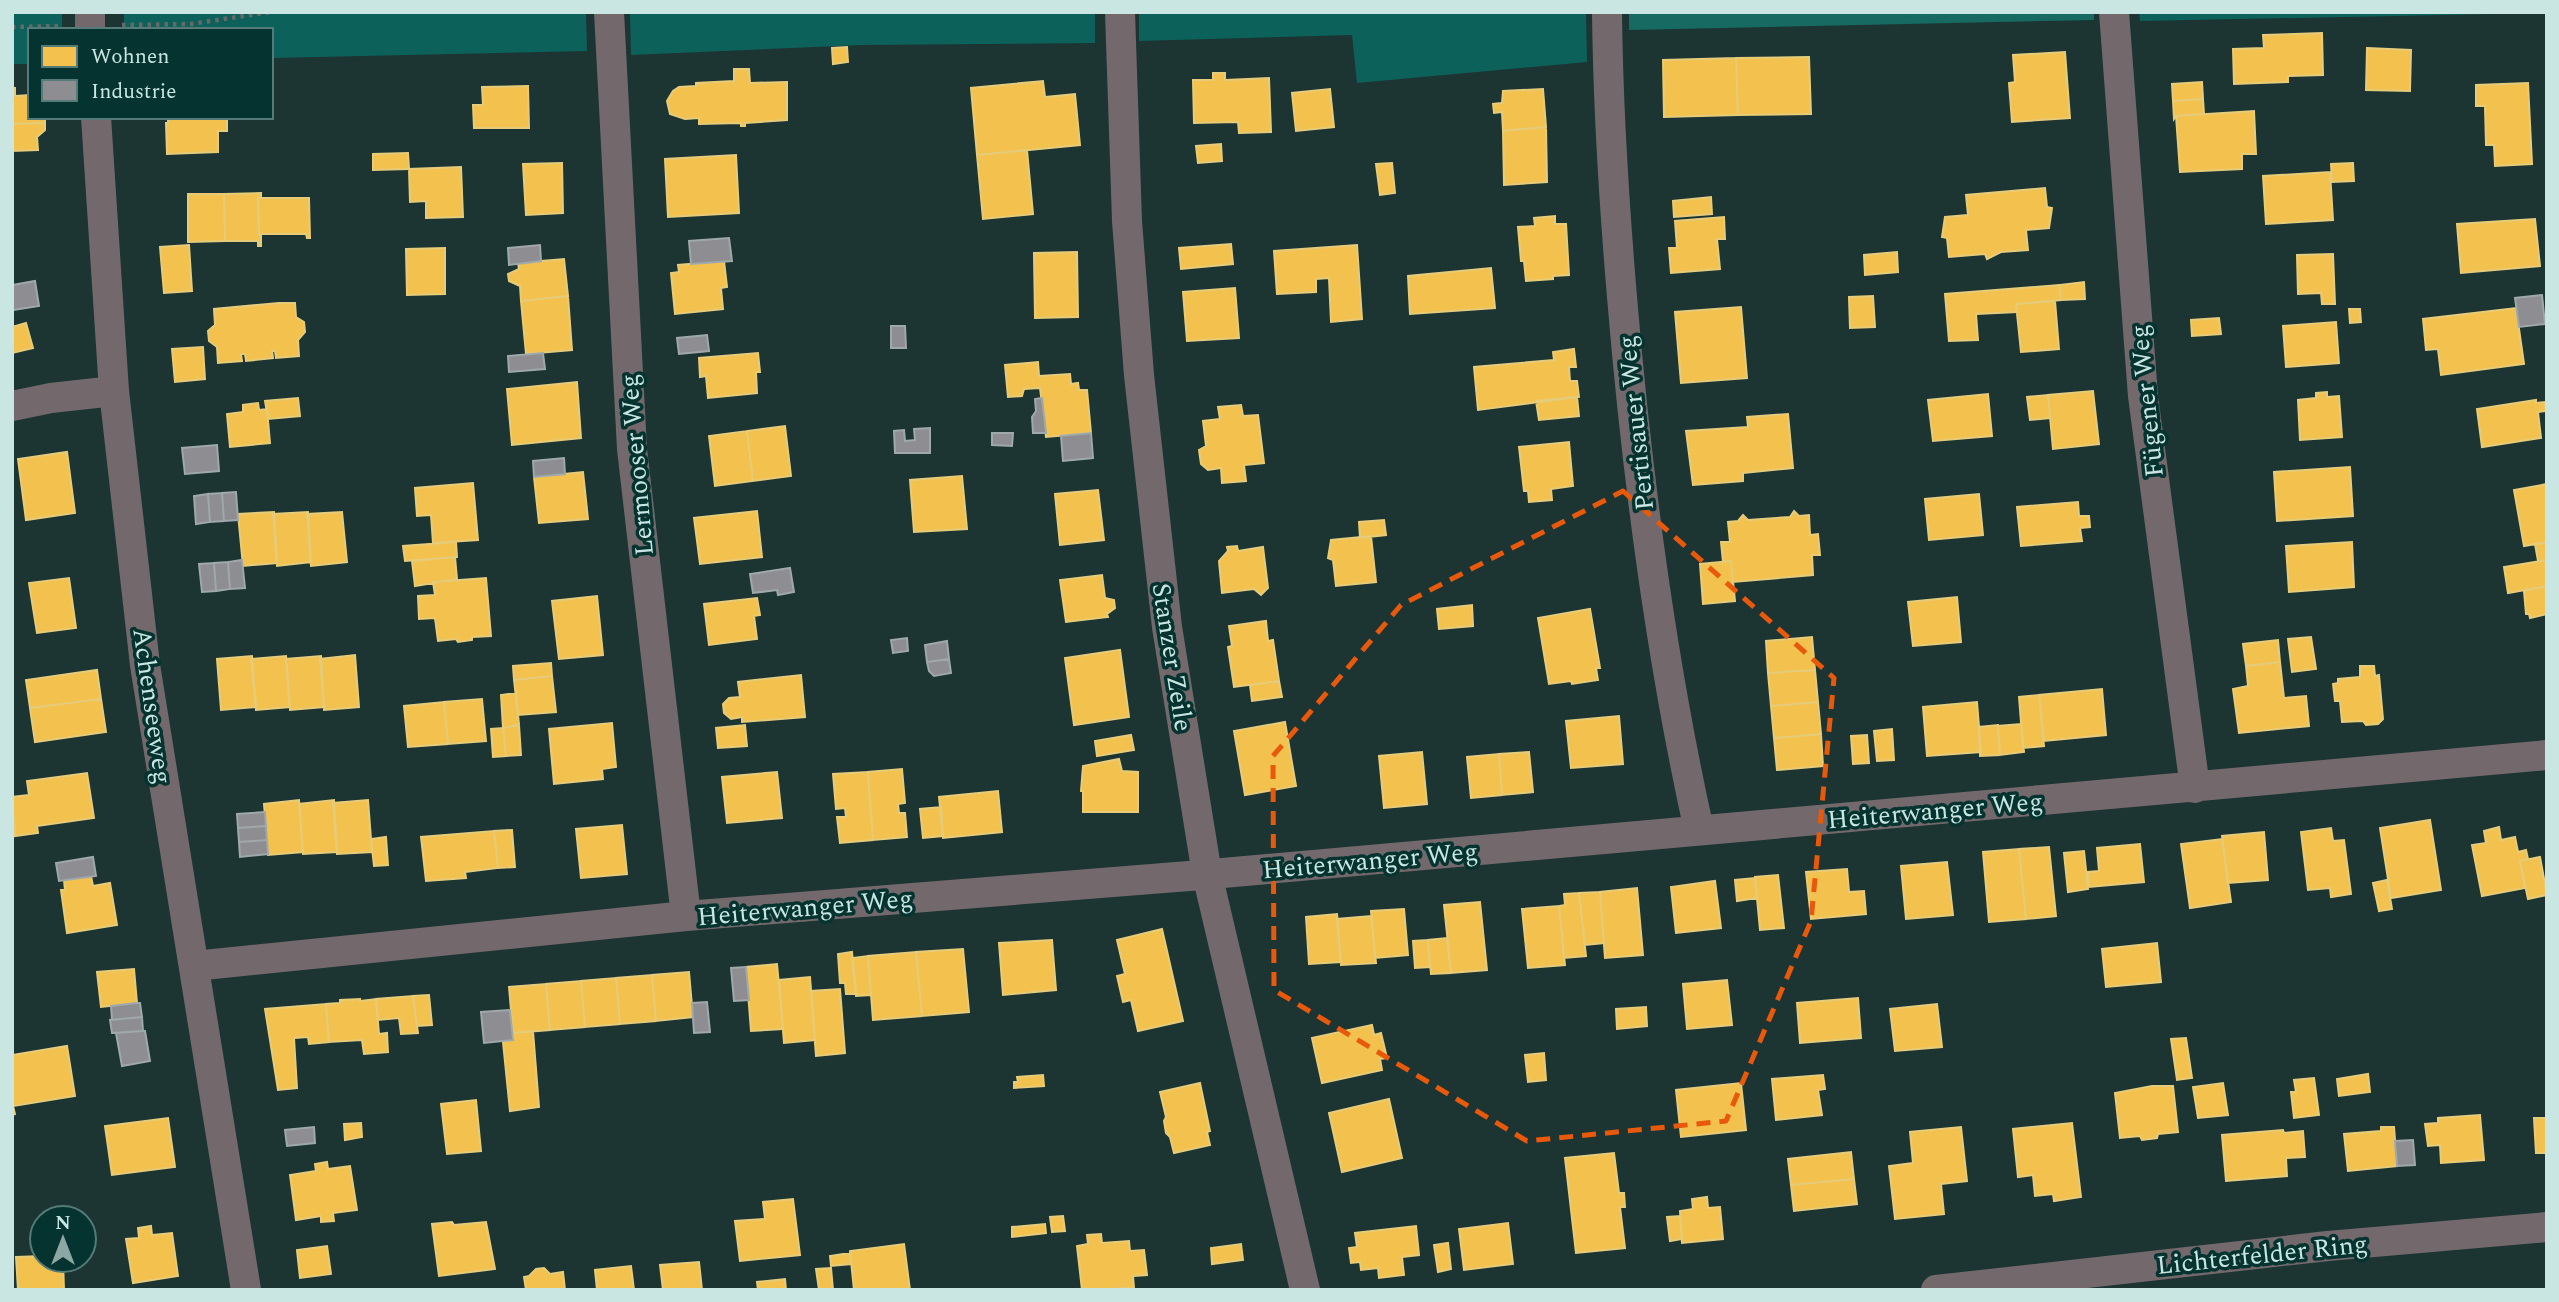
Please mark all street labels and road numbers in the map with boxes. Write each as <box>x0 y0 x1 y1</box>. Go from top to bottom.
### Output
street label: Fügener Weg <box>2119 323 2175 479</box>
street label: Pertisauer Weg <box>1607 333 1665 513</box>
street label: Lermooser Weg <box>609 372 665 557</box>
street label: Stanzer Zeile <box>1141 580 1203 734</box>
street label: Achenseeweg <box>121 626 183 787</box>
street label: Heiterwanger Weg <box>1826 782 2045 840</box>
street label: Heiterwanger Weg <box>1261 832 1480 890</box>
street label: Heiterwanger Weg <box>696 879 915 937</box>
street label: Lichterfelder Ring <box>2155 1224 2370 1286</box>

